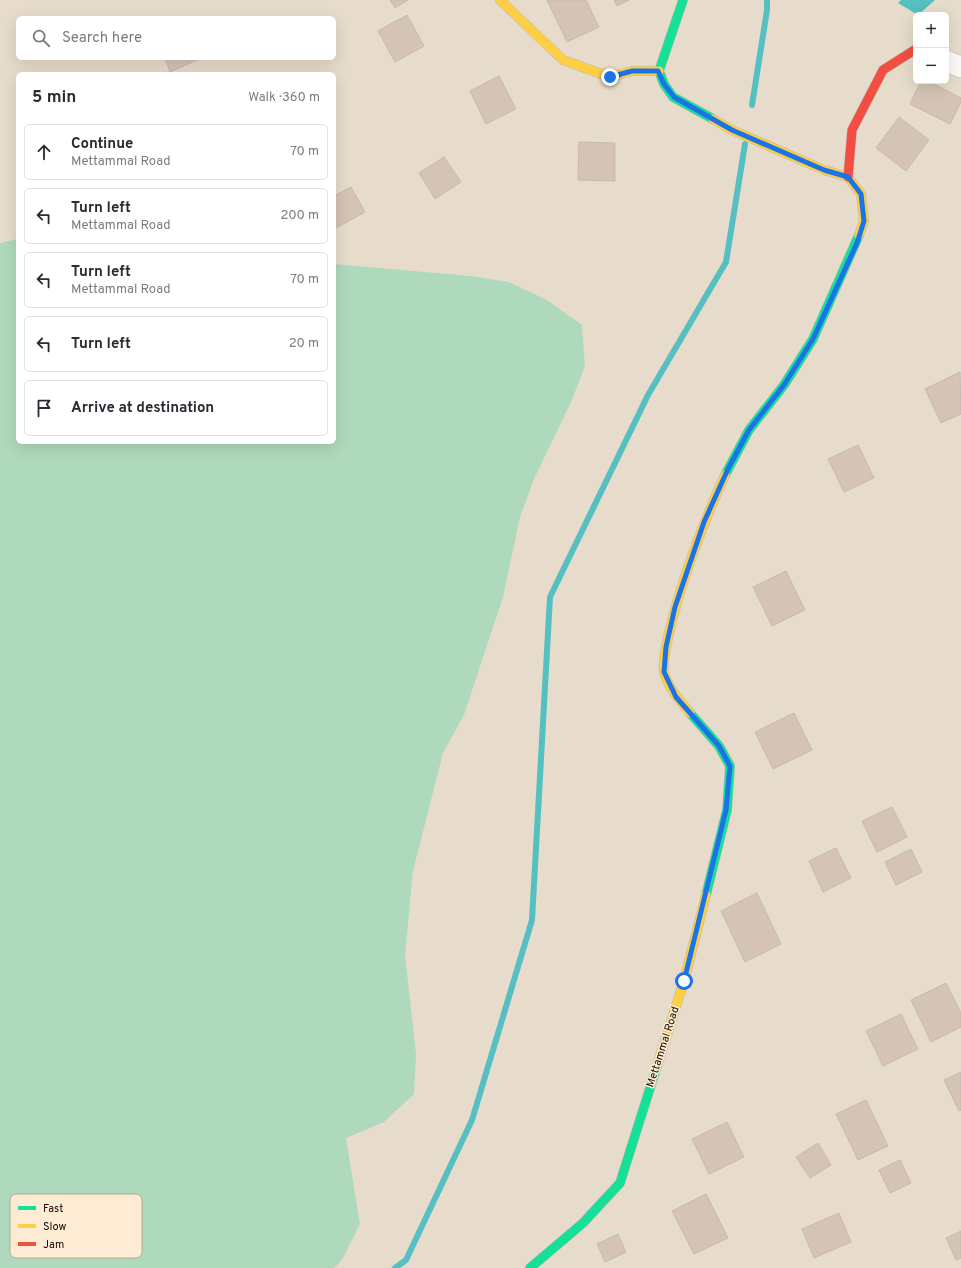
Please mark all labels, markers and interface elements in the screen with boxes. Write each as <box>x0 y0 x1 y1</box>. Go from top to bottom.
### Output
map controls <box>913 12 949 84</box>
button: + <box>913 12 949 48</box>
search box <box>16 16 336 60</box>
icon: search <box>30 27 52 49</box>
text: Search here <box>62 29 142 48</box>
button: − <box>913 48 949 84</box>
route end <box>601 68 619 86</box>
text: 5 min <box>32 87 76 109</box>
text: Walk · 360 m <box>248 90 320 106</box>
text: Continue <box>71 135 133 154</box>
icon: ahead <box>33 141 55 163</box>
text: 70 m <box>290 144 319 160</box>
text: Mettammal Road <box>71 154 171 170</box>
text: Turn left <box>71 199 131 218</box>
icon: left <box>33 205 55 227</box>
text: 200 m <box>280 208 319 224</box>
text: Mettammal Road <box>71 218 171 234</box>
text: Turn left <box>71 263 131 282</box>
icon: left <box>33 269 55 291</box>
text: 70 m <box>290 272 319 288</box>
text: Mettammal Road <box>71 282 171 298</box>
icon: left <box>33 333 55 355</box>
text: Turn left <box>71 335 131 354</box>
text: 20 m <box>289 336 319 352</box>
icon: arrive <box>33 397 55 419</box>
text: Arrive at destination <box>71 399 214 418</box>
route start <box>675 972 693 990</box>
street label: Mettammal Road <box>643 1005 683 1089</box>
legend <box>10 1194 142 1258</box>
text: Fast <box>43 1202 63 1216</box>
text: Slow <box>43 1220 66 1234</box>
text: Jam <box>43 1238 64 1252</box>

